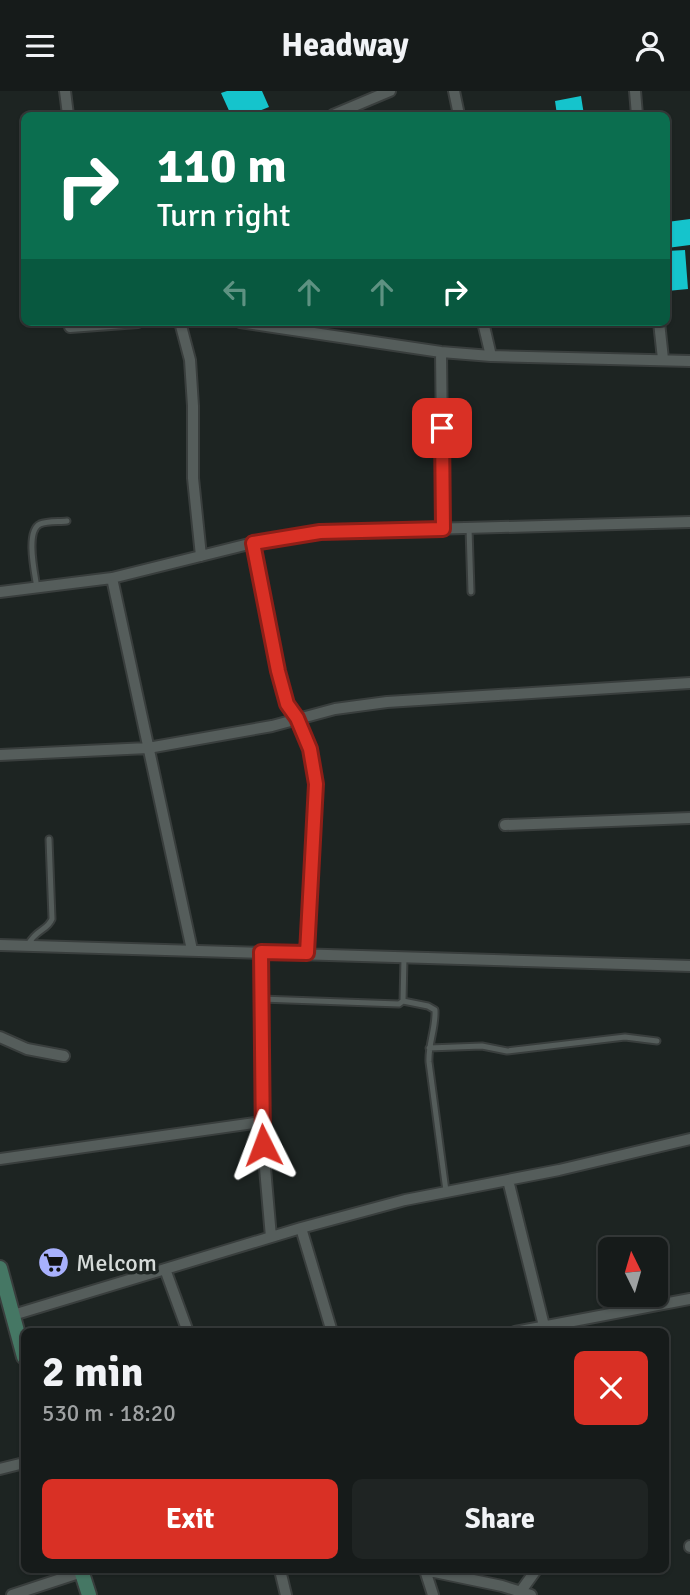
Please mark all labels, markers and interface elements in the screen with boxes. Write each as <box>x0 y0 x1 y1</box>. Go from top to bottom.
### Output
text: Headway <box>281 26 409 65</box>
icon: menu <box>21 27 59 65</box>
icon: person <box>631 27 669 65</box>
text: 110 m <box>157 136 287 196</box>
icon: right <box>42 140 133 231</box>
text: Turn right <box>157 196 290 235</box>
icon: left <box>217 273 255 311</box>
icon: ahead <box>290 273 328 311</box>
icon: ahead <box>363 273 401 311</box>
icon: right <box>436 273 474 311</box>
pin <box>412 398 472 458</box>
icon: arrive <box>423 409 461 447</box>
position arrow <box>226 1108 300 1182</box>
north arrow <box>598 1237 668 1307</box>
map controls <box>598 1237 668 1307</box>
supermarket icon: Melcom <box>36 1246 70 1280</box>
place label: Melcom <box>76 1248 157 1278</box>
text: 2 min <box>42 1347 143 1398</box>
button: close <box>574 1351 648 1425</box>
text: 530 m · 18:20 <box>42 1399 176 1428</box>
button: Exit <box>42 1479 338 1559</box>
button: Share <box>352 1479 648 1559</box>

